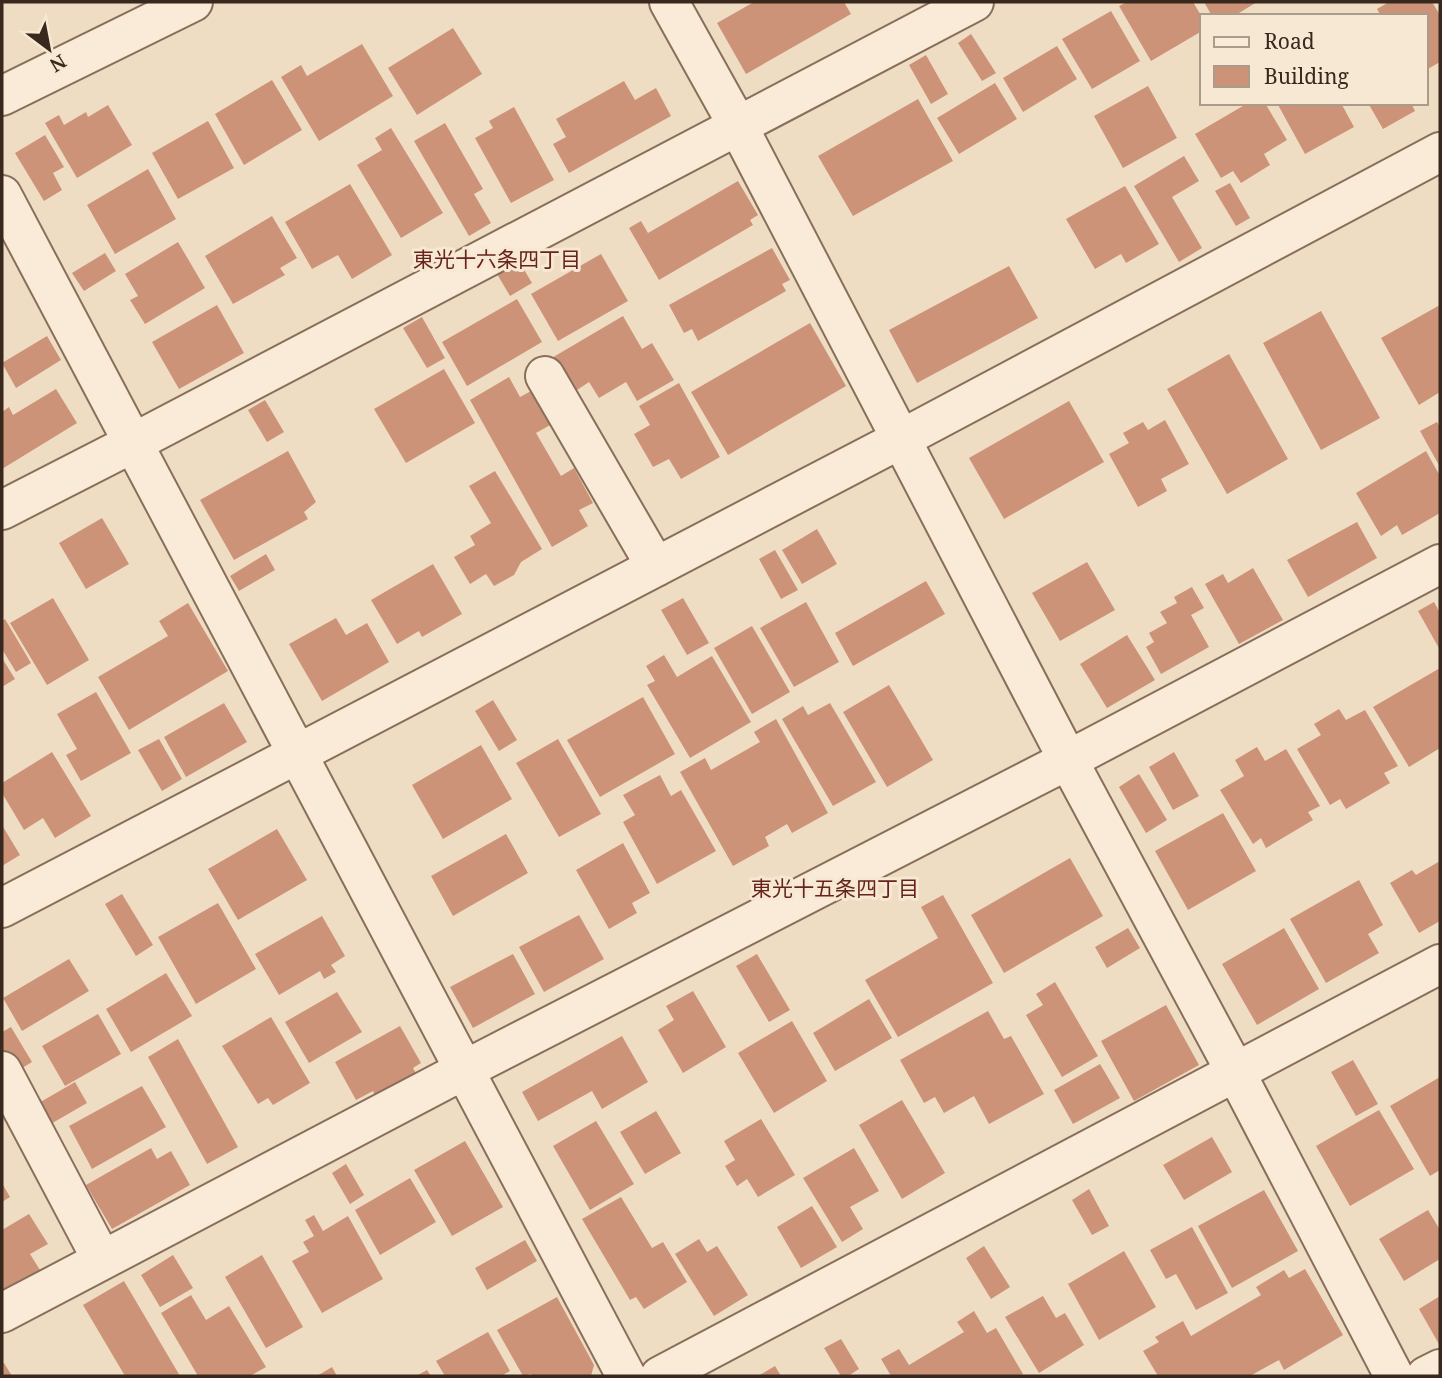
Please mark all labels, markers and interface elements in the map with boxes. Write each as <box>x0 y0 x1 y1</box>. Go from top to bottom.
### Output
north arrow <box>14 14 84 84</box>
legend <box>1200 14 1428 105</box>
text: Road <box>1264 27 1315 55</box>
text: N <box>45 48 71 78</box>
text: Building <box>1264 62 1349 90</box>
district label: 東光十六条四丁目 <box>413 245 581 273</box>
district label: 東光十五条四丁目 <box>751 874 919 902</box>

